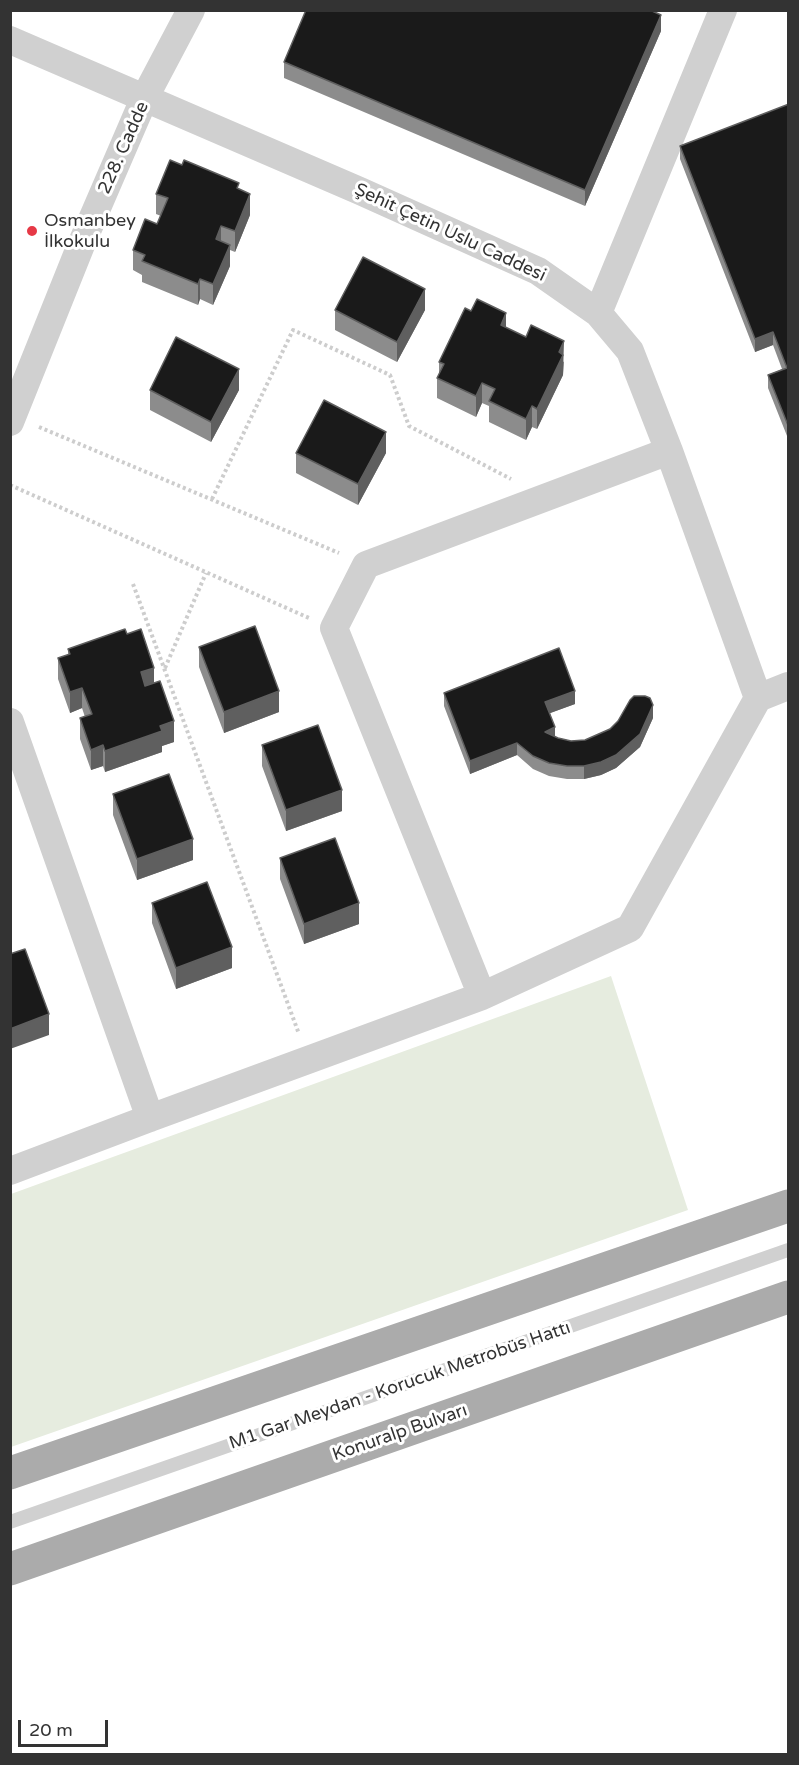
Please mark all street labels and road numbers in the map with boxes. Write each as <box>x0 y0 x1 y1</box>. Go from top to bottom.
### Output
street label: 228. Cadde <box>94 98 154 198</box>
street label: Şehit Çetin Uslu Caddesi <box>351 179 549 287</box>
street label: M1 Gar Meydan - Korucuk Metrobüs Hattı <box>226 1317 574 1455</box>
street label: Konuralp Bulvarı <box>330 1400 470 1466</box>

